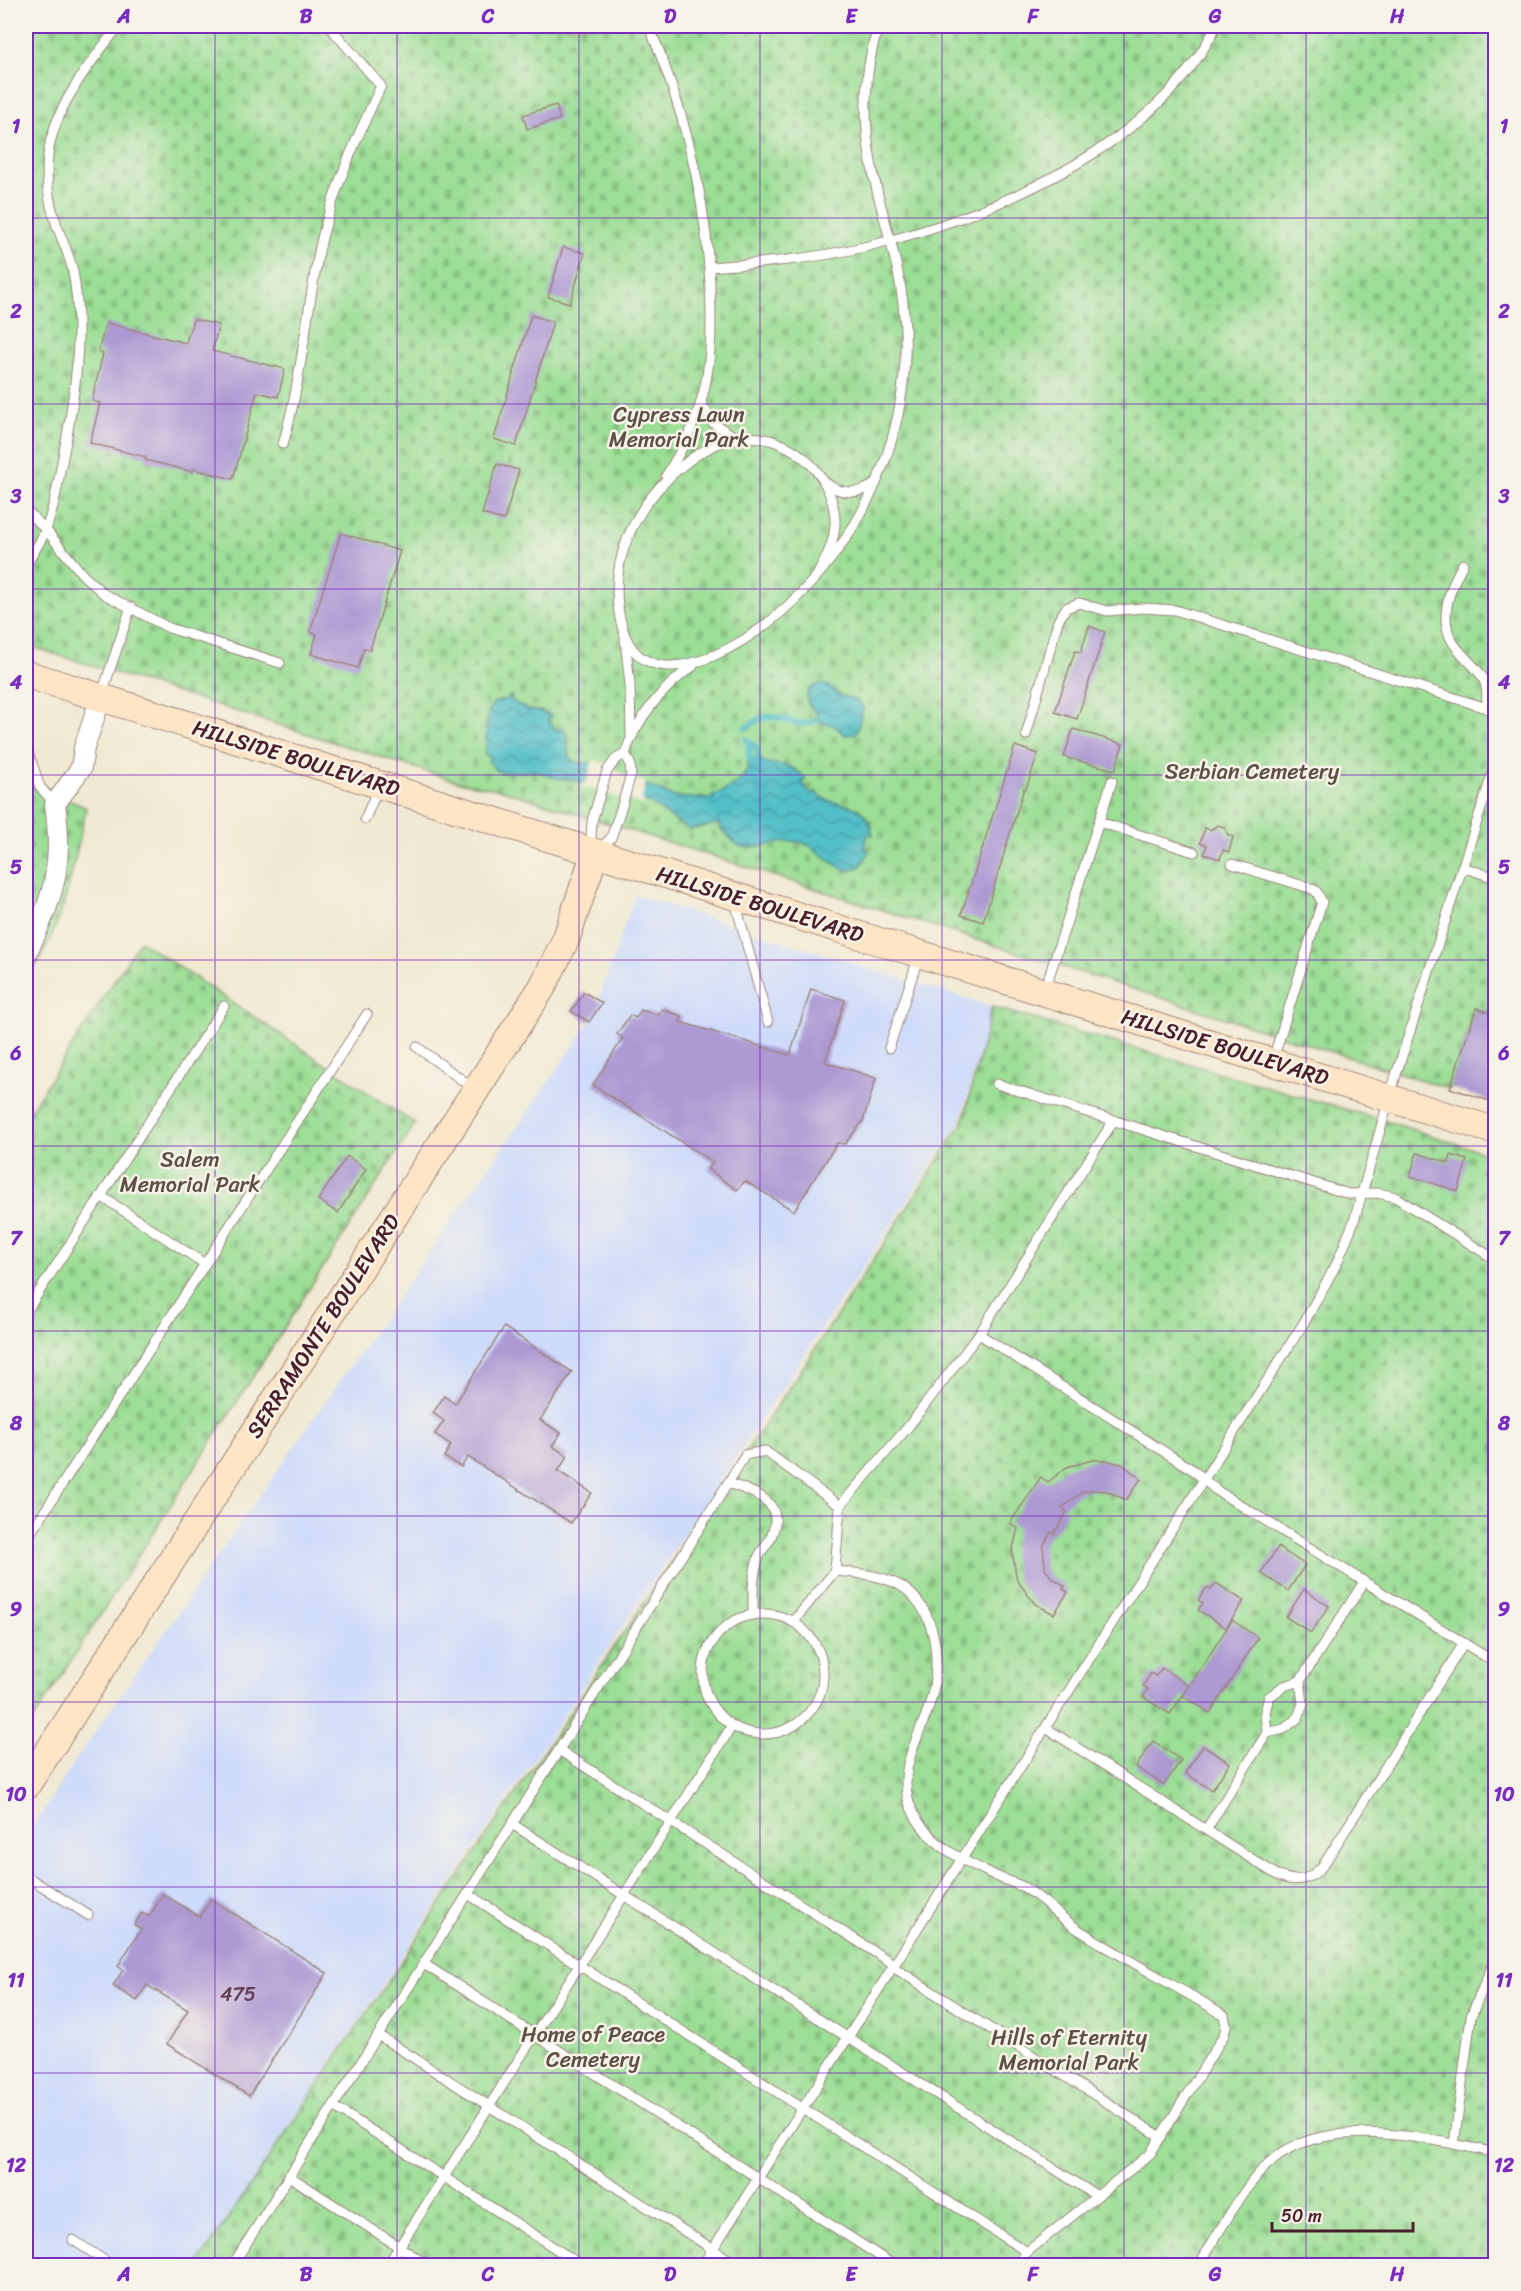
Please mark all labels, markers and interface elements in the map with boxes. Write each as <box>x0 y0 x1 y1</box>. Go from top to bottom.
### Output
text: A <box>116 0 131 34</box>
text: B <box>300 0 313 34</box>
text: C <box>481 0 495 34</box>
text: D <box>664 0 677 34</box>
text: E <box>845 0 858 34</box>
text: F <box>1027 0 1040 34</box>
text: G <box>1208 0 1222 34</box>
text: H <box>1389 0 1405 34</box>
text: 1 <box>12 109 21 144</box>
text: 1 <box>1500 109 1509 144</box>
text: 2 <box>9 294 22 329</box>
text: 2 <box>1497 294 1510 329</box>
park label: Cypress Lawn Memorial Park <box>609 395 750 459</box>
text: 3 <box>10 479 22 514</box>
text: 3 <box>1498 479 1510 514</box>
text: 4 <box>9 665 23 700</box>
text: 4 <box>1497 665 1511 700</box>
street label: HILLSIDE BOULEVARD <box>187 708 405 808</box>
park label: Serbian Cemetery <box>1165 752 1340 791</box>
text: 5 <box>10 850 22 885</box>
text: 5 <box>1498 850 1510 885</box>
street label: HILLSIDE BOULEVARD <box>651 854 869 954</box>
street label: HILLSIDE BOULEVARD <box>1116 997 1334 1097</box>
text: 6 <box>9 1036 22 1071</box>
text: 6 <box>1497 1036 1510 1071</box>
park label: Salem Memorial Park <box>120 1140 261 1204</box>
street label: SERRAMONTE BOULEVARD <box>235 1206 411 1446</box>
text: 7 <box>10 1221 23 1256</box>
text: 7 <box>1498 1221 1511 1256</box>
text: 8 <box>9 1406 23 1441</box>
text: 8 <box>1497 1406 1511 1441</box>
text: 9 <box>10 1592 22 1627</box>
text: 9 <box>1498 1592 1510 1627</box>
text: 10 <box>5 1777 27 1812</box>
text: 10 <box>1493 1777 1515 1812</box>
text: 11 <box>7 1963 25 1998</box>
text: 11 <box>1495 1963 1513 1998</box>
house number: 475 <box>220 1977 256 2012</box>
park label: Home of Peace Cemetery <box>521 2015 665 2079</box>
park label: Hills of Eternity Memorial Park <box>991 2018 1148 2082</box>
text: 12 <box>6 2148 27 2183</box>
text: 12 <box>1494 2148 1515 2183</box>
scale bar <box>1272 2195 1413 2233</box>
text: 50 m <box>1281 2200 1322 2232</box>
text: A <box>116 2257 131 2291</box>
text: B <box>300 2257 313 2291</box>
text: C <box>481 2257 495 2291</box>
text: D <box>664 2257 677 2291</box>
text: E <box>845 2257 858 2291</box>
text: F <box>1027 2257 1040 2291</box>
text: G <box>1208 2257 1222 2291</box>
text: H <box>1389 2257 1405 2291</box>

